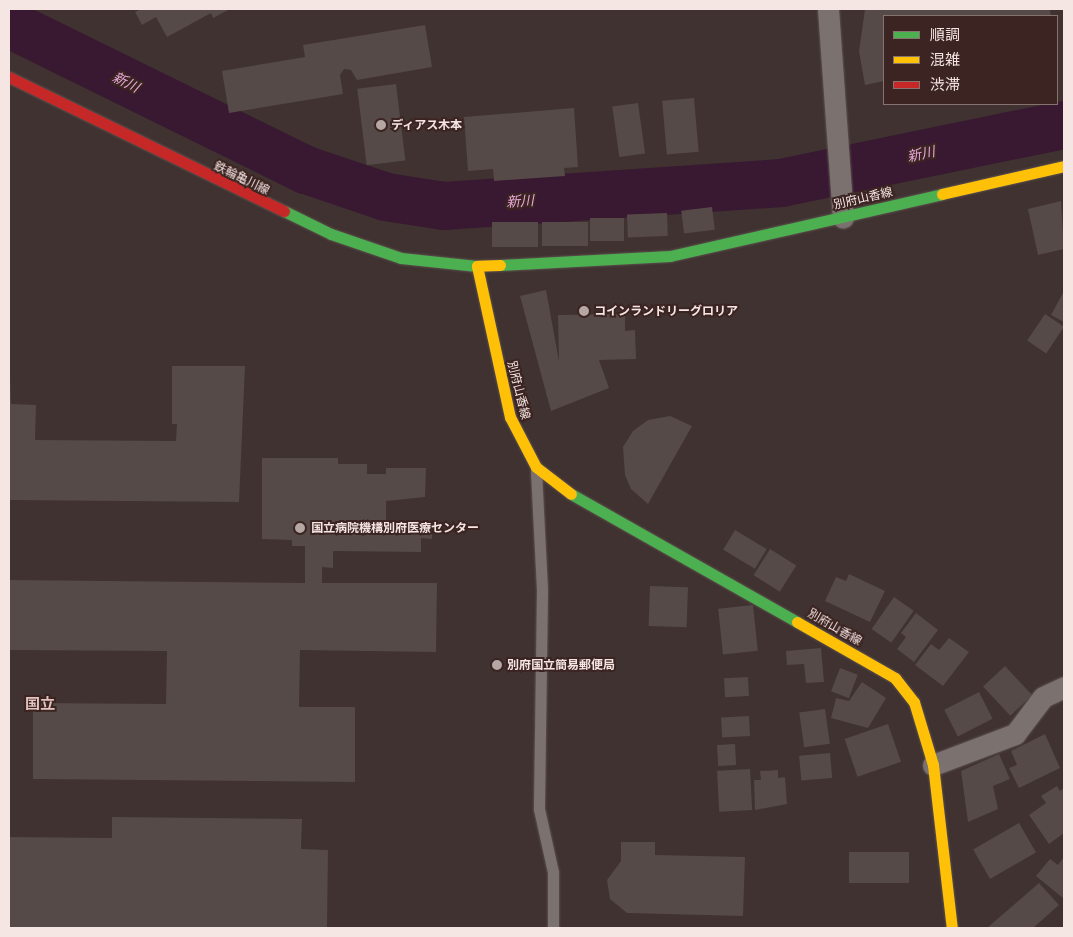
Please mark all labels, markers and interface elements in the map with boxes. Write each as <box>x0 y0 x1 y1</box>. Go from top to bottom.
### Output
legend <box>883 15 1058 105</box>
text: 順調 <box>930 23 960 46</box>
text: 混雑 <box>930 48 960 71</box>
water label: 新川 <box>110 68 142 96</box>
text: 渋滞 <box>930 73 960 96</box>
place label: ディアス木本 <box>391 118 463 132</box>
marker: ディアス木本 <box>375 119 387 131</box>
water label: 新川 <box>906 143 936 165</box>
street label: 鉄輪亀川線 <box>212 158 272 198</box>
street label: 別府山香線 <box>832 184 894 212</box>
water label: 新川 <box>505 192 535 210</box>
place label: コインランドリーグロリア <box>594 304 738 318</box>
marker: コインランドリーグロリア <box>578 305 590 317</box>
street label: 別府山香線 <box>505 359 533 421</box>
marker: 国立病院機構別府医療センター <box>293 521 307 535</box>
place label: 国立病院機構別府医療センター <box>311 521 479 535</box>
street label: 別府山香線 <box>805 606 865 648</box>
place label: 別府国立簡易郵便局 <box>507 658 615 672</box>
marker: 別府国立簡易郵便局 <box>491 659 503 671</box>
district label: 国立 <box>25 695 55 713</box>

